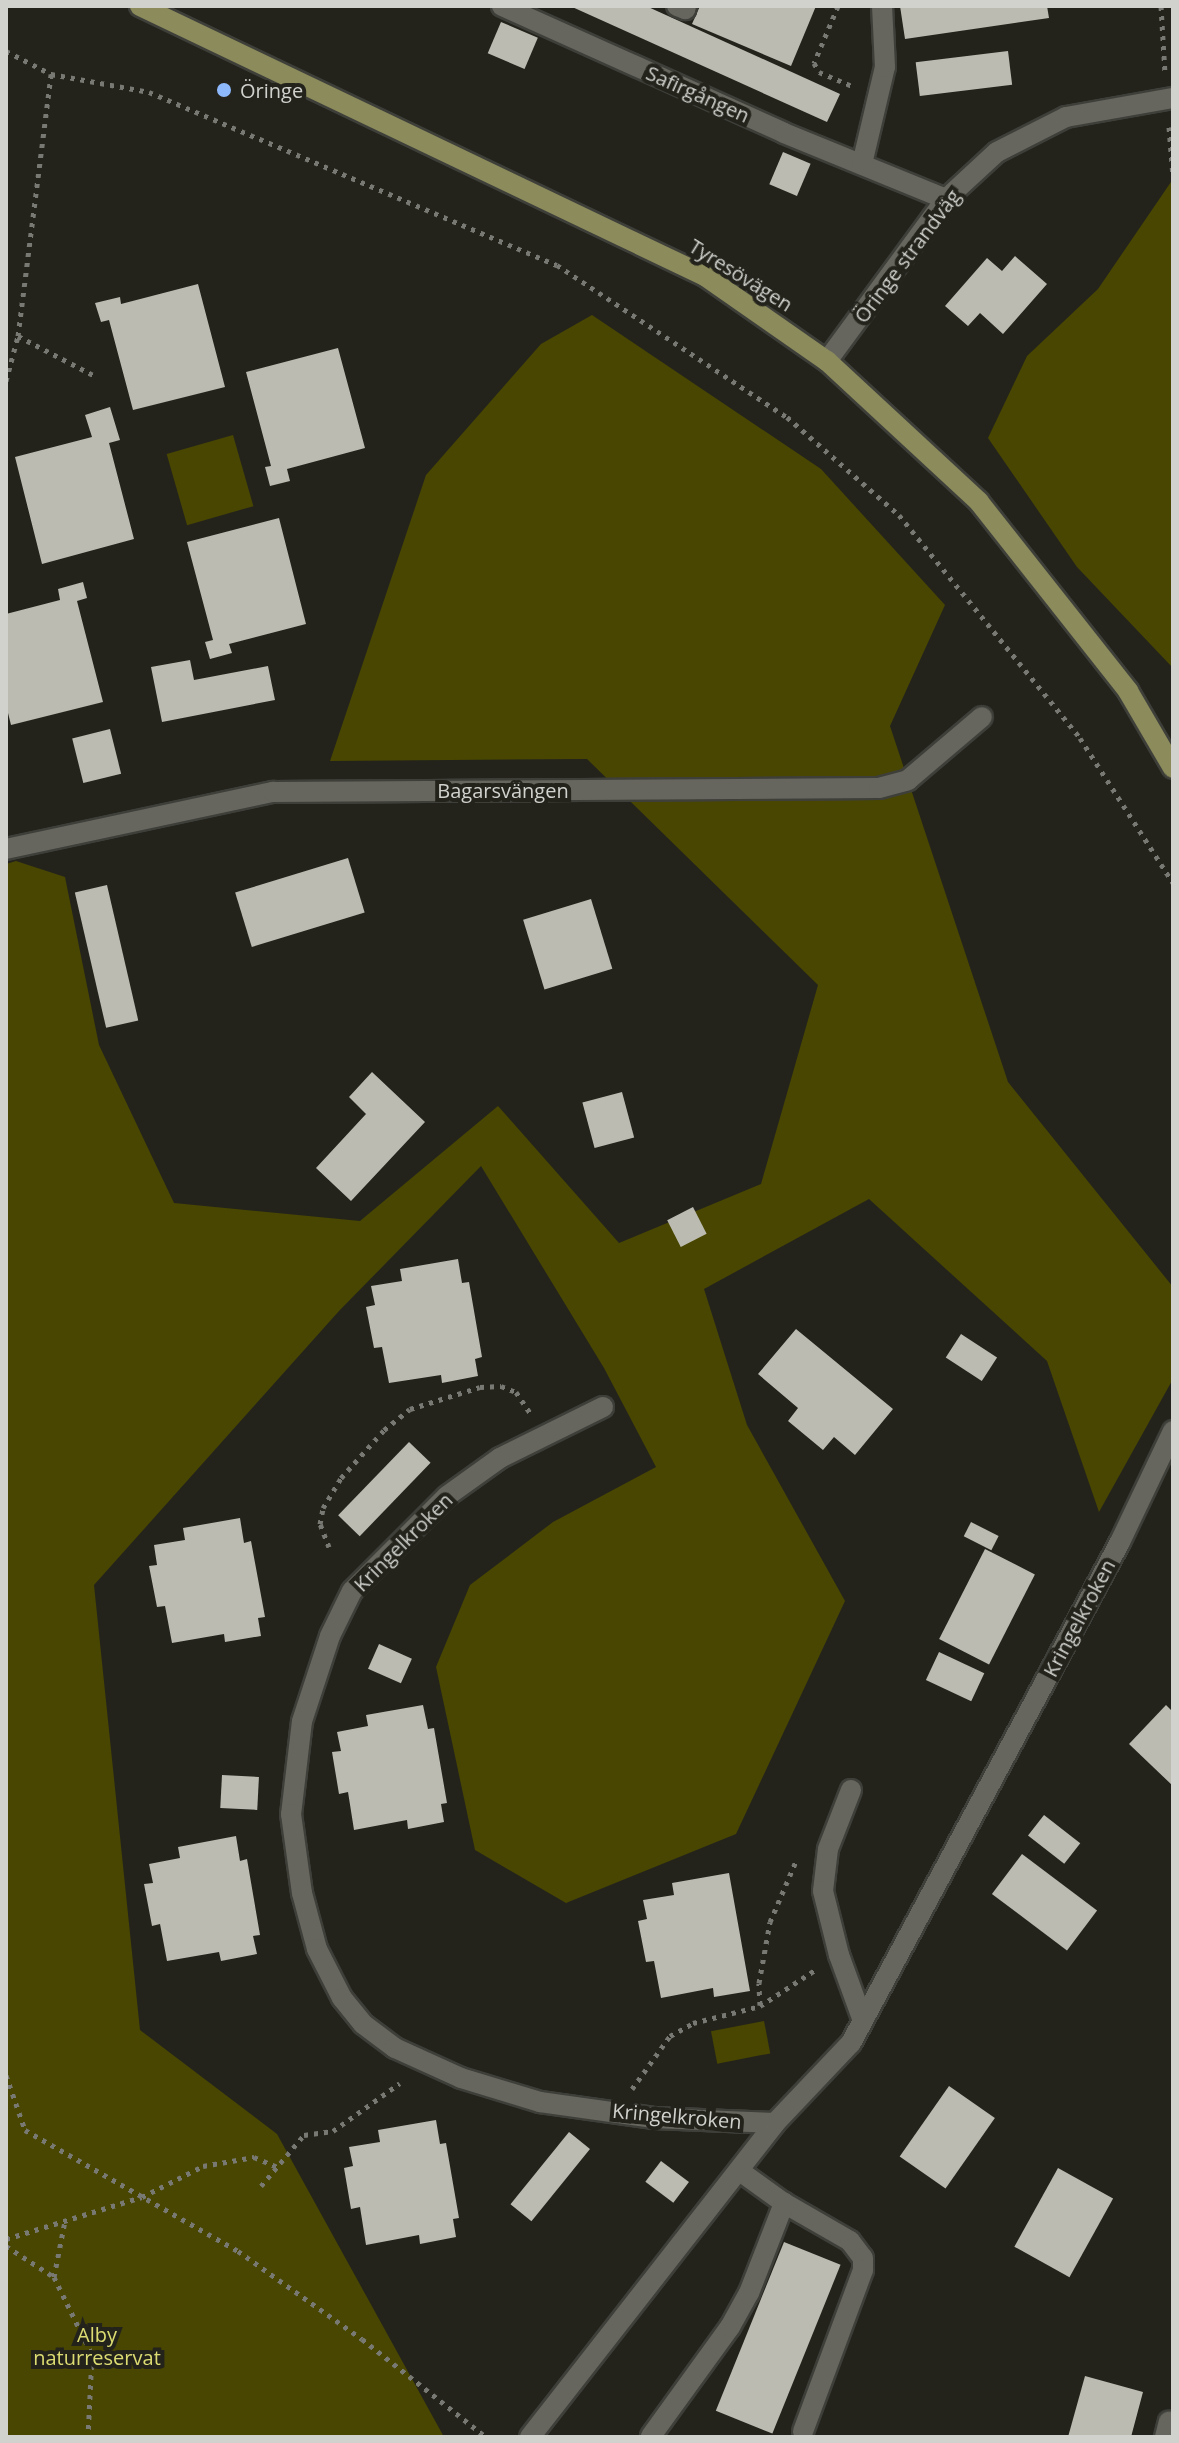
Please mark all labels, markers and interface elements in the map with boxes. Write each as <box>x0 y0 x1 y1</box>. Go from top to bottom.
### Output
street label: Safirgången <box>643 61 753 127</box>
place label: Öringe <box>240 78 303 102</box>
marker: Öringe <box>215 81 233 99</box>
street label: Öringe strandväg <box>849 185 965 327</box>
street label: Tyresövägen <box>685 234 797 316</box>
street label: Bagarsvängen <box>437 778 569 802</box>
street label: Kringelkroken <box>349 1488 457 1596</box>
street label: Kringelkroken <box>1038 1555 1120 1681</box>
street label: Kringelkroken <box>611 2098 743 2134</box>
park label: Alby naturreservat <box>33 2322 161 2369</box>

